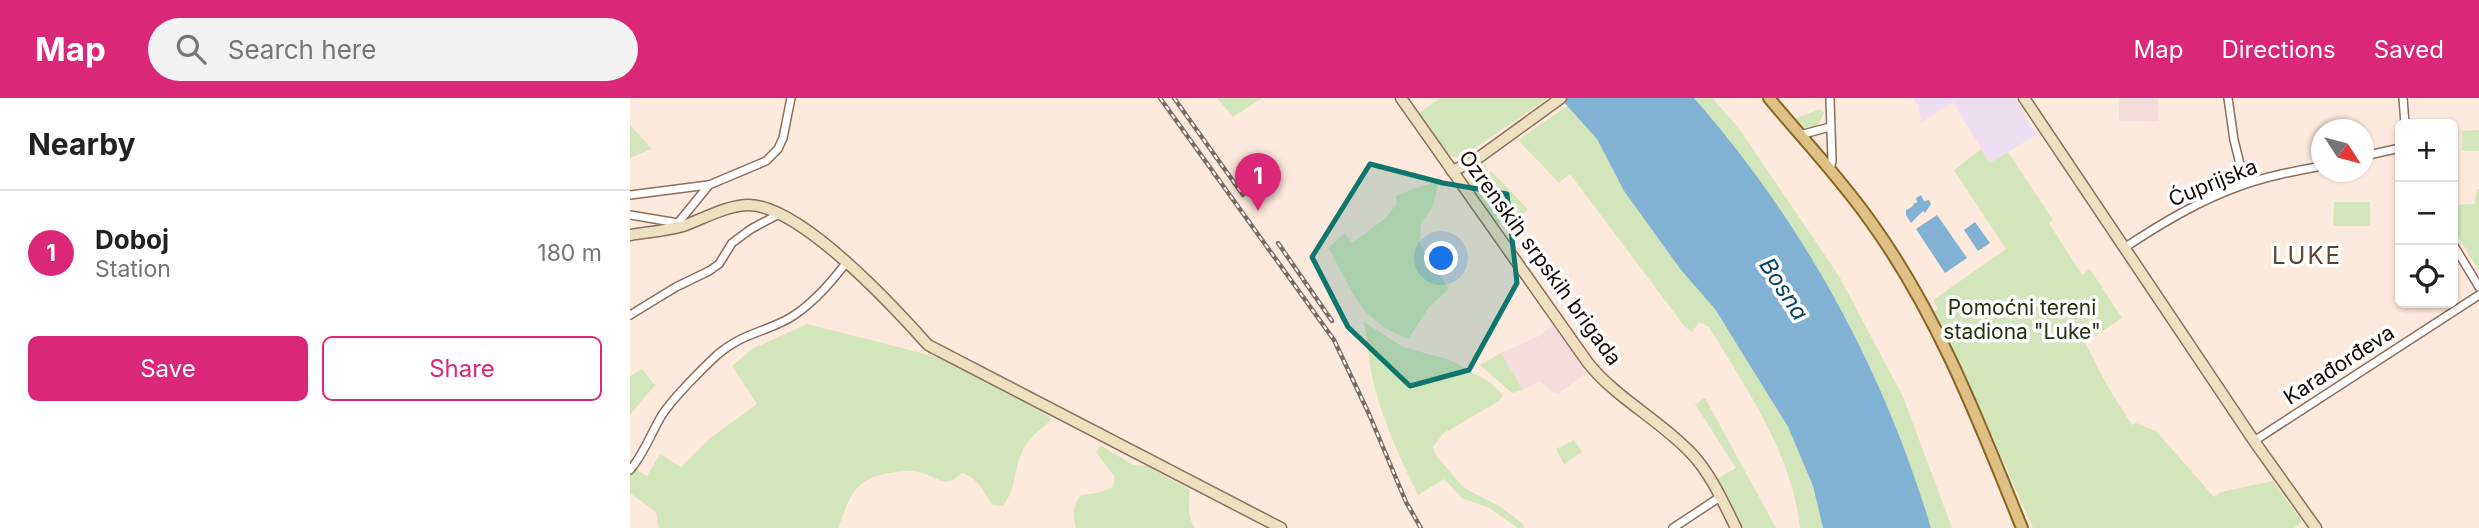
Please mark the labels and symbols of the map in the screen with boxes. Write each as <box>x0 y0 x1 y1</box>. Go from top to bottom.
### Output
north arrow <box>2311 119 2374 182</box>
street label: Ozrenskih srpskih brigada <box>1454 145 1627 370</box>
pin: 1 <box>1235 153 1281 211</box>
street label: Ćuprijska <box>2164 153 2261 212</box>
your location <box>1424 241 1458 275</box>
district label: LUKE <box>2272 241 2342 270</box>
water label: Bosna <box>1754 253 1814 325</box>
park label: Pomoćni tereni stadiona "Luke" <box>1943 295 2101 344</box>
street label: Karađorđeva <box>2279 320 2399 410</box>

